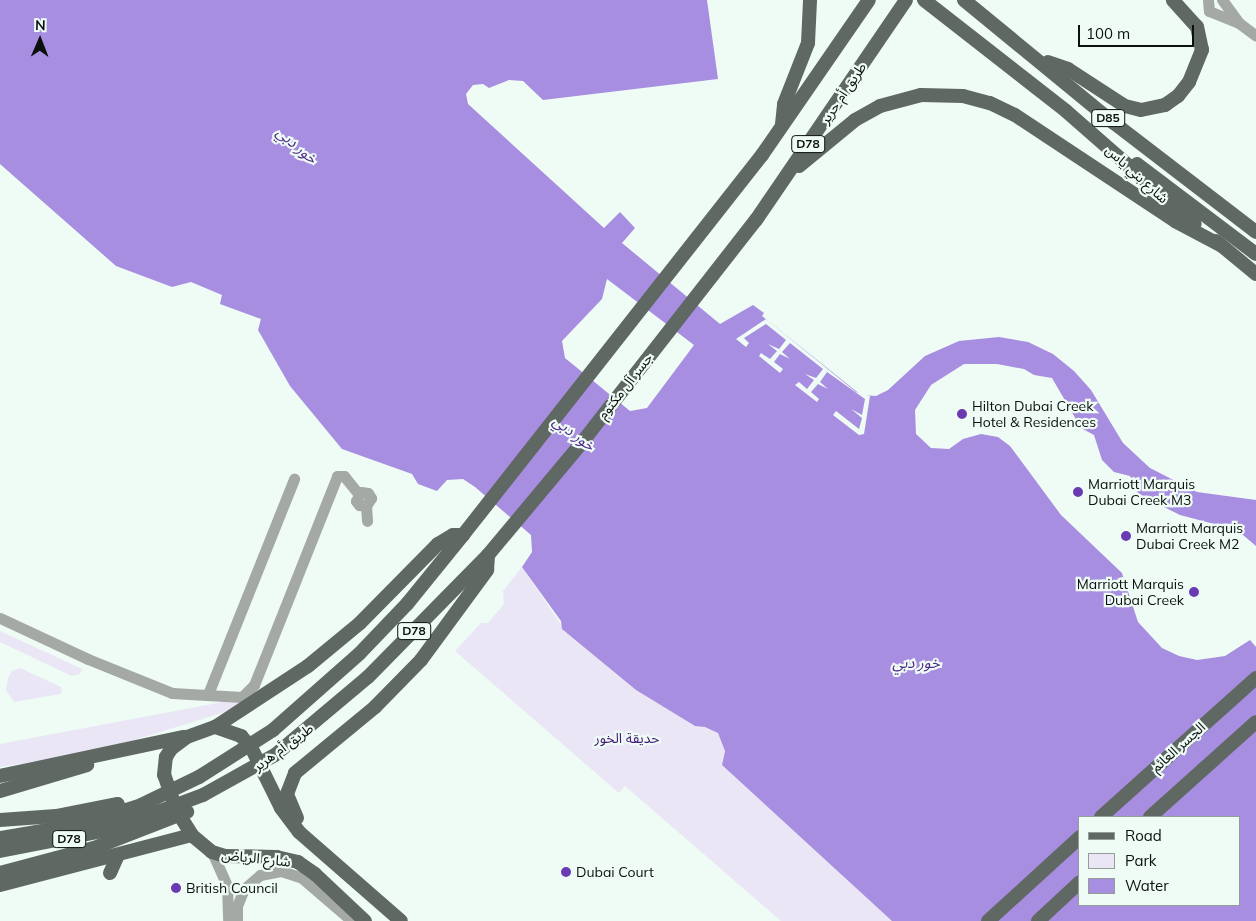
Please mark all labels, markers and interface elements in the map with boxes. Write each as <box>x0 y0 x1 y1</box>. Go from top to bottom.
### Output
north arrow <box>15 15 65 65</box>
scale bar <box>1081 15 1197 47</box>
text: N <box>35 16 46 34</box>
text: 100 m <box>1086 24 1130 43</box>
street label: طريق أم حرير <box>816 59 870 127</box>
road number: D85 <box>1090 109 1126 128</box>
water label: خور دبي <box>273 123 321 167</box>
road number: D78 <box>790 134 826 154</box>
street label: شارع بني ياس <box>1102 141 1172 207</box>
street label: جسر آل مكتوم <box>594 350 656 422</box>
place label: Hilton Dubai Creek Hotel & Residences <box>972 398 1096 431</box>
marker: Hilton Dubai Creek Hotel & Residences <box>956 408 968 420</box>
water label: خور دبي <box>550 411 598 455</box>
place label: Marriott Marquis Dubai Creek M3 <box>1088 476 1195 508</box>
marker: Marriott Marquis Dubai Creek M3 <box>1072 486 1084 498</box>
place label: Marriott Marquis Dubai Creek M2 <box>1136 520 1243 552</box>
marker: Marriott Marquis Dubai Creek M2 <box>1120 530 1132 542</box>
place label: Marriott Marquis Dubai Creek <box>1077 576 1184 608</box>
marker: Marriott Marquis Dubai Creek <box>1188 586 1200 598</box>
road number: D78 <box>396 622 432 640</box>
water label: خور دبي <box>892 654 940 672</box>
street label: الجسر العائم <box>1147 718 1209 776</box>
street label: طريق أم هرير <box>250 720 316 774</box>
park label: حديقة الخور <box>595 730 659 746</box>
legend <box>1078 816 1241 906</box>
text: Road <box>1125 826 1162 845</box>
road number: D78 <box>52 830 86 849</box>
street label: شارع الرياض <box>221 846 291 870</box>
text: Park <box>1125 851 1157 870</box>
place label: Dubai Court <box>576 864 654 880</box>
marker: Dubai Court <box>560 866 572 878</box>
text: Water <box>1125 876 1169 895</box>
place label: British Council <box>186 880 278 896</box>
marker: British Council <box>170 882 182 894</box>

